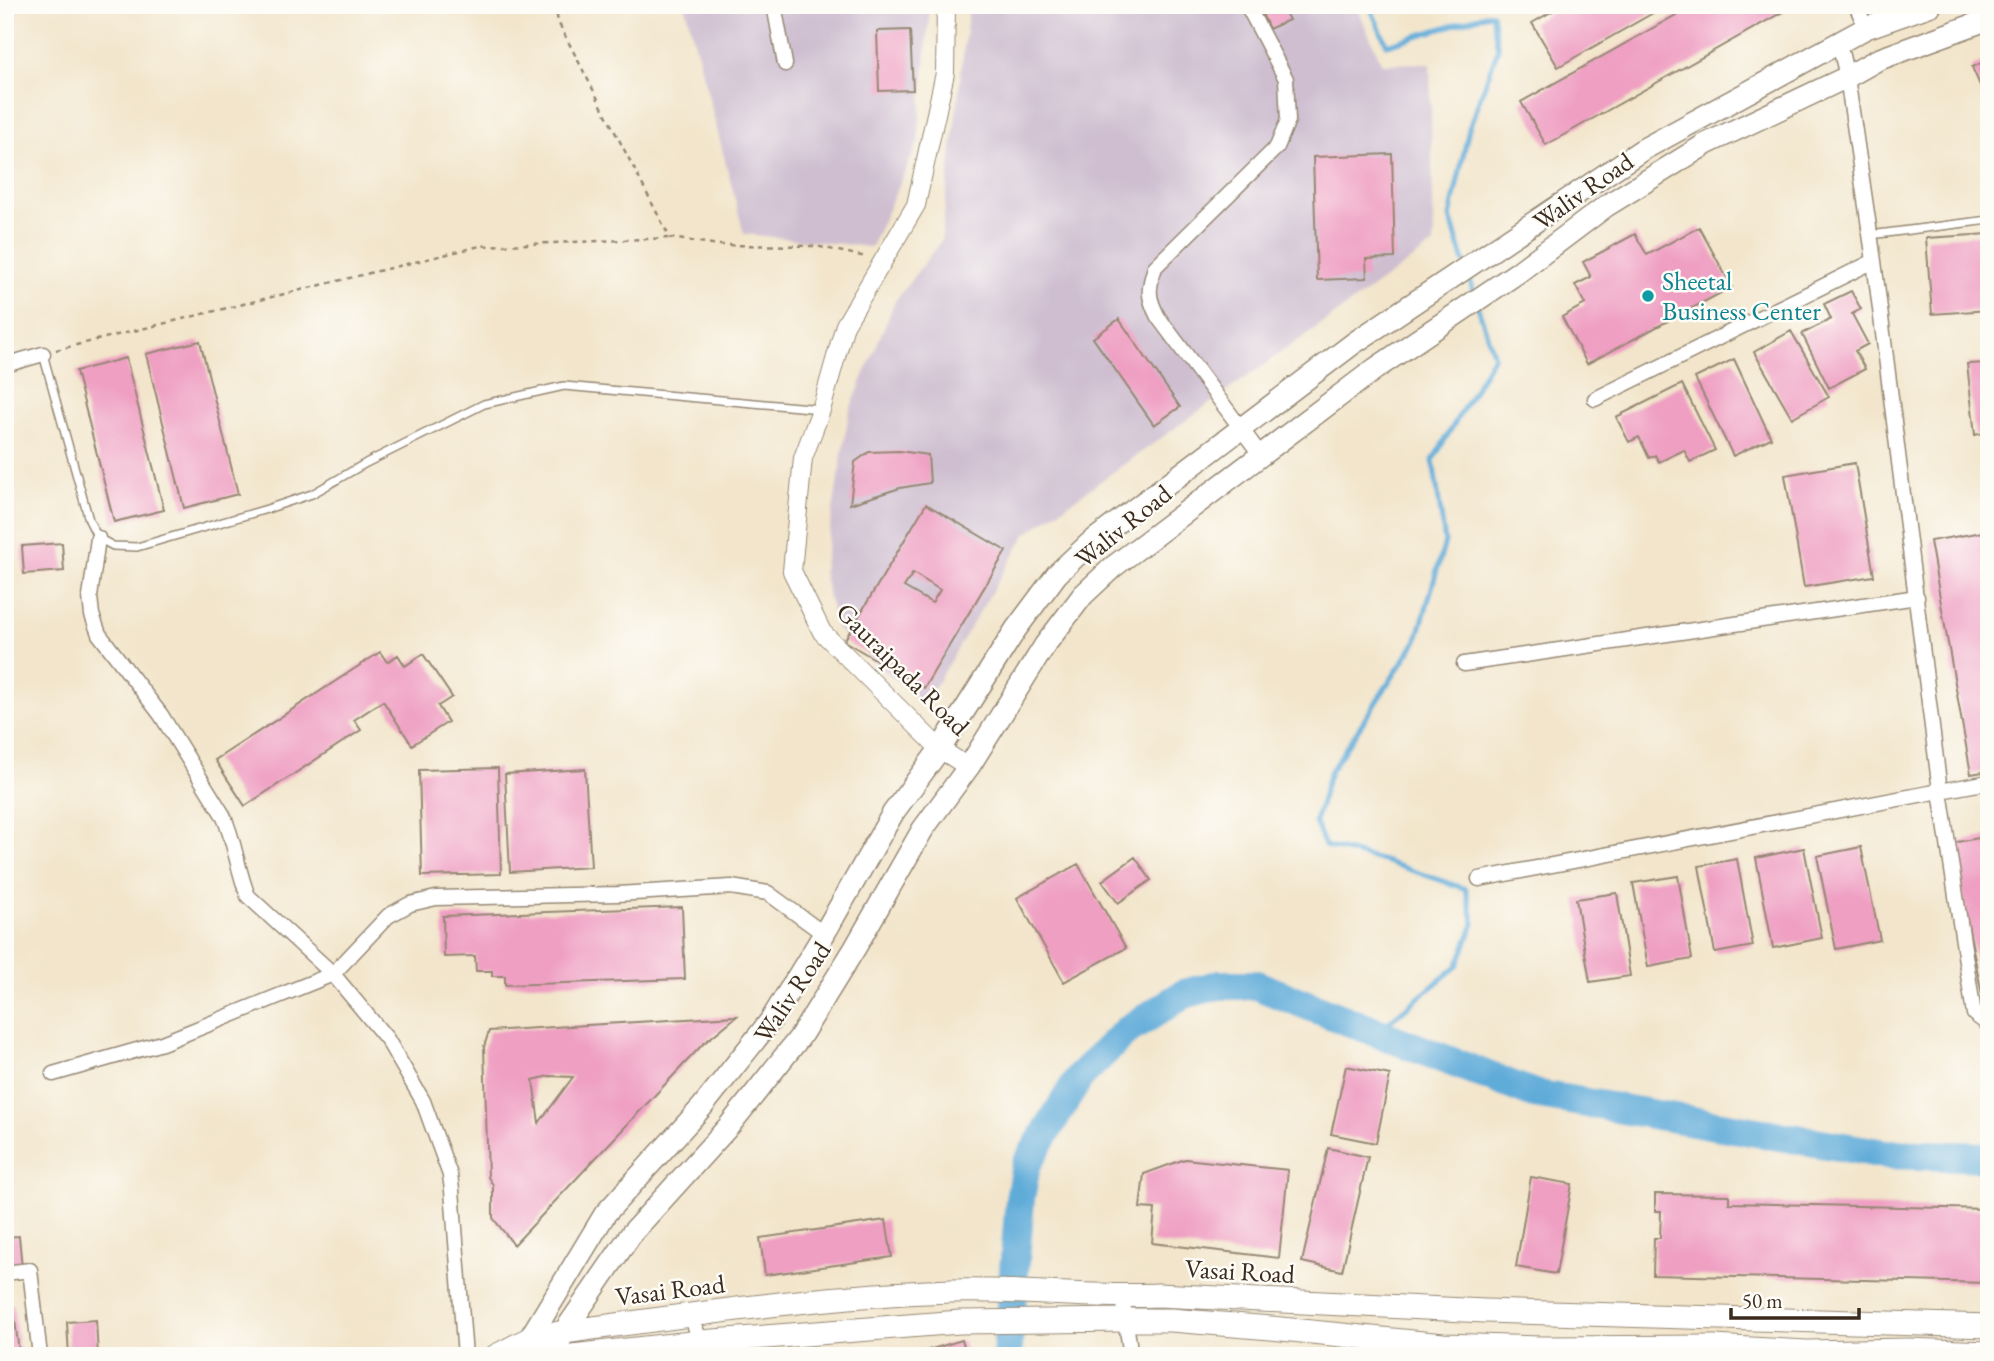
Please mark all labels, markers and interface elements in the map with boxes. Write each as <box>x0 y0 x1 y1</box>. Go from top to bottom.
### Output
street label: Waliv Road <box>1526 144 1641 238</box>
place label: Sheetal Business Center <box>1662 264 1821 328</box>
marker: Sheetal Business Center <box>1640 288 1656 304</box>
street label: Waliv Road <box>1068 476 1179 575</box>
street label: Gauraipada Road <box>829 595 977 743</box>
street label: Waliv Road <box>746 934 839 1049</box>
street label: Vasai Road <box>1184 1251 1297 1291</box>
street label: Vasai Road <box>613 1266 727 1314</box>
scale bar <box>1731 1277 1859 1321</box>
text: 50 m <box>1742 1287 1783 1314</box>

